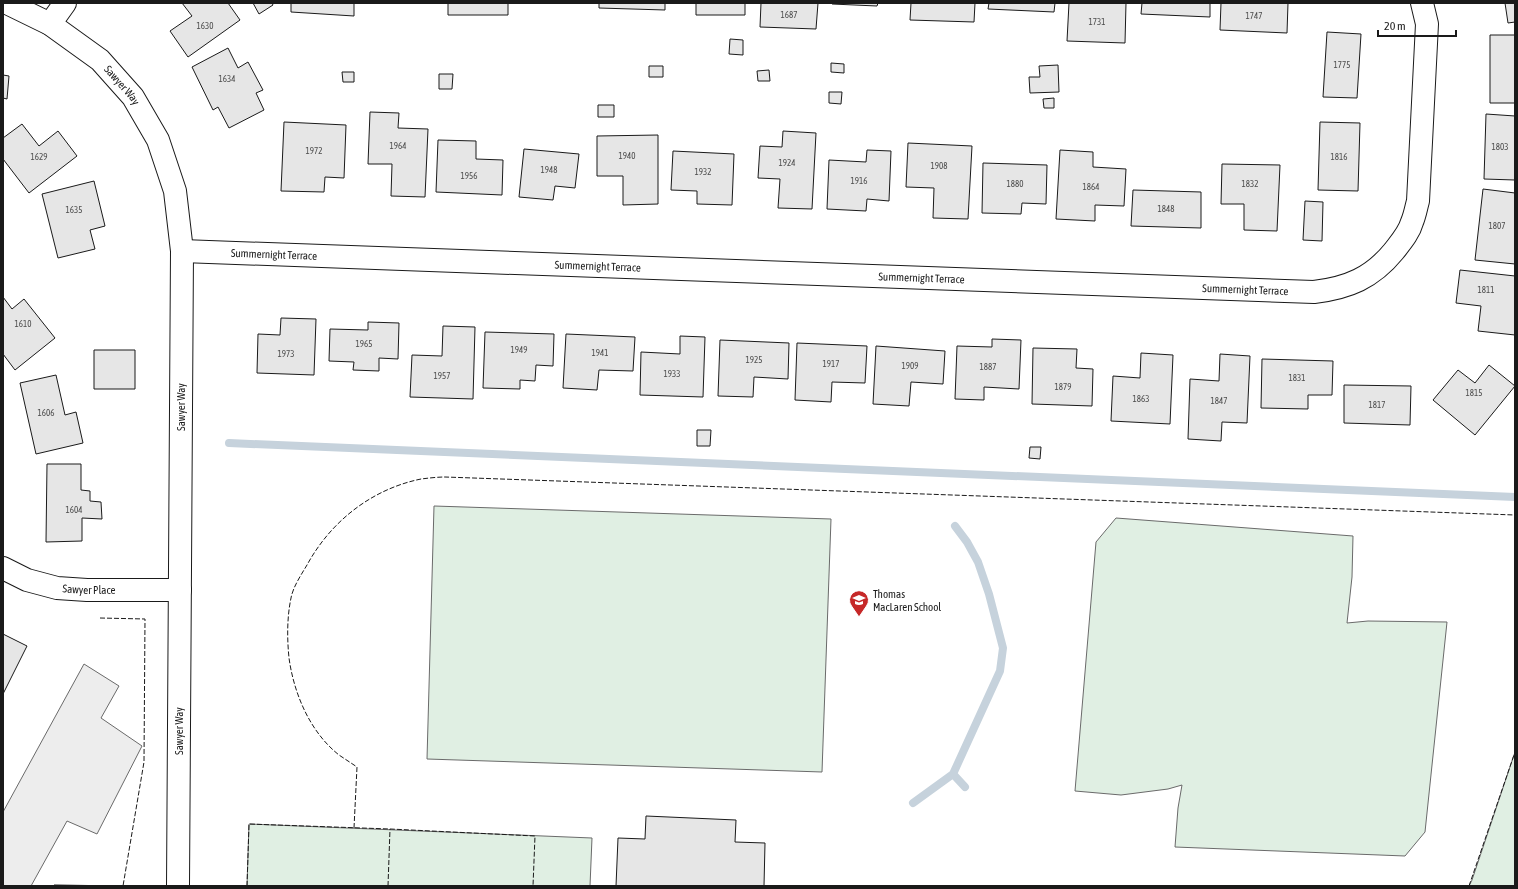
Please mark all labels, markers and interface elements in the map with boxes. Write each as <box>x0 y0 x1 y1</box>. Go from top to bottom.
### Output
house number: 1687 <box>781 10 797 20</box>
house number: 1747 <box>1246 11 1262 21</box>
scale bar <box>1378 12 1456 38</box>
house number: 1731 <box>1089 17 1105 27</box>
text: 20 m <box>1384 19 1406 33</box>
house number: 1630 <box>197 21 213 31</box>
house number: 1775 <box>1334 60 1350 70</box>
street label: Sawyer Way <box>102 63 142 107</box>
house number: 1634 <box>219 74 235 84</box>
house number: 1964 <box>390 141 406 151</box>
house number: 1803 <box>1492 142 1508 152</box>
house number: 1972 <box>306 146 322 156</box>
house number: 1940 <box>619 151 635 161</box>
house number: 1629 <box>31 152 47 162</box>
house number: 1816 <box>1331 152 1347 162</box>
house number: 1924 <box>779 158 795 168</box>
house number: 1908 <box>931 161 947 171</box>
house number: 1948 <box>541 165 557 175</box>
house number: 1932 <box>695 167 711 177</box>
house number: 1956 <box>461 171 477 181</box>
house number: 1916 <box>851 176 867 186</box>
house number: 1880 <box>1007 179 1023 189</box>
house number: 1832 <box>1242 179 1258 189</box>
house number: 1864 <box>1083 182 1099 192</box>
house number: 1848 <box>1158 204 1174 214</box>
house number: 1635 <box>66 205 82 215</box>
house number: 1807 <box>1489 221 1505 231</box>
street label: Summernight Terrace <box>231 247 317 262</box>
street label: Summernight Terrace <box>554 258 641 274</box>
street label: Summernight Terrace <box>878 270 965 285</box>
street label: Summernight Terrace <box>1202 282 1289 297</box>
house number: 1811 <box>1478 285 1494 295</box>
house number: 1610 <box>15 319 31 329</box>
house number: 1965 <box>356 339 372 349</box>
house number: 1949 <box>511 345 527 355</box>
house number: 1941 <box>592 348 608 358</box>
house number: 1973 <box>278 349 294 359</box>
house number: 1925 <box>746 355 762 365</box>
house number: 1917 <box>823 359 839 369</box>
house number: 1909 <box>902 361 918 371</box>
house number: 1887 <box>980 362 996 372</box>
house number: 1933 <box>664 369 680 379</box>
house number: 1957 <box>434 371 450 381</box>
house number: 1831 <box>1289 373 1305 383</box>
house number: 1879 <box>1055 382 1071 392</box>
street label: Sawyer Way <box>175 383 187 431</box>
house number: 1815 <box>1466 388 1482 398</box>
house number: 1863 <box>1133 394 1149 404</box>
house number: 1847 <box>1211 396 1227 406</box>
house number: 1817 <box>1369 400 1385 410</box>
house number: 1606 <box>38 408 54 418</box>
house number: 1604 <box>66 505 82 515</box>
street label: Sawyer Place <box>62 582 116 596</box>
place label: Thomas MacLaren School <box>873 588 941 613</box>
school or university icon: Thomas MacLaren School <box>848 589 870 617</box>
street label: Sawyer Way <box>173 707 185 755</box>

